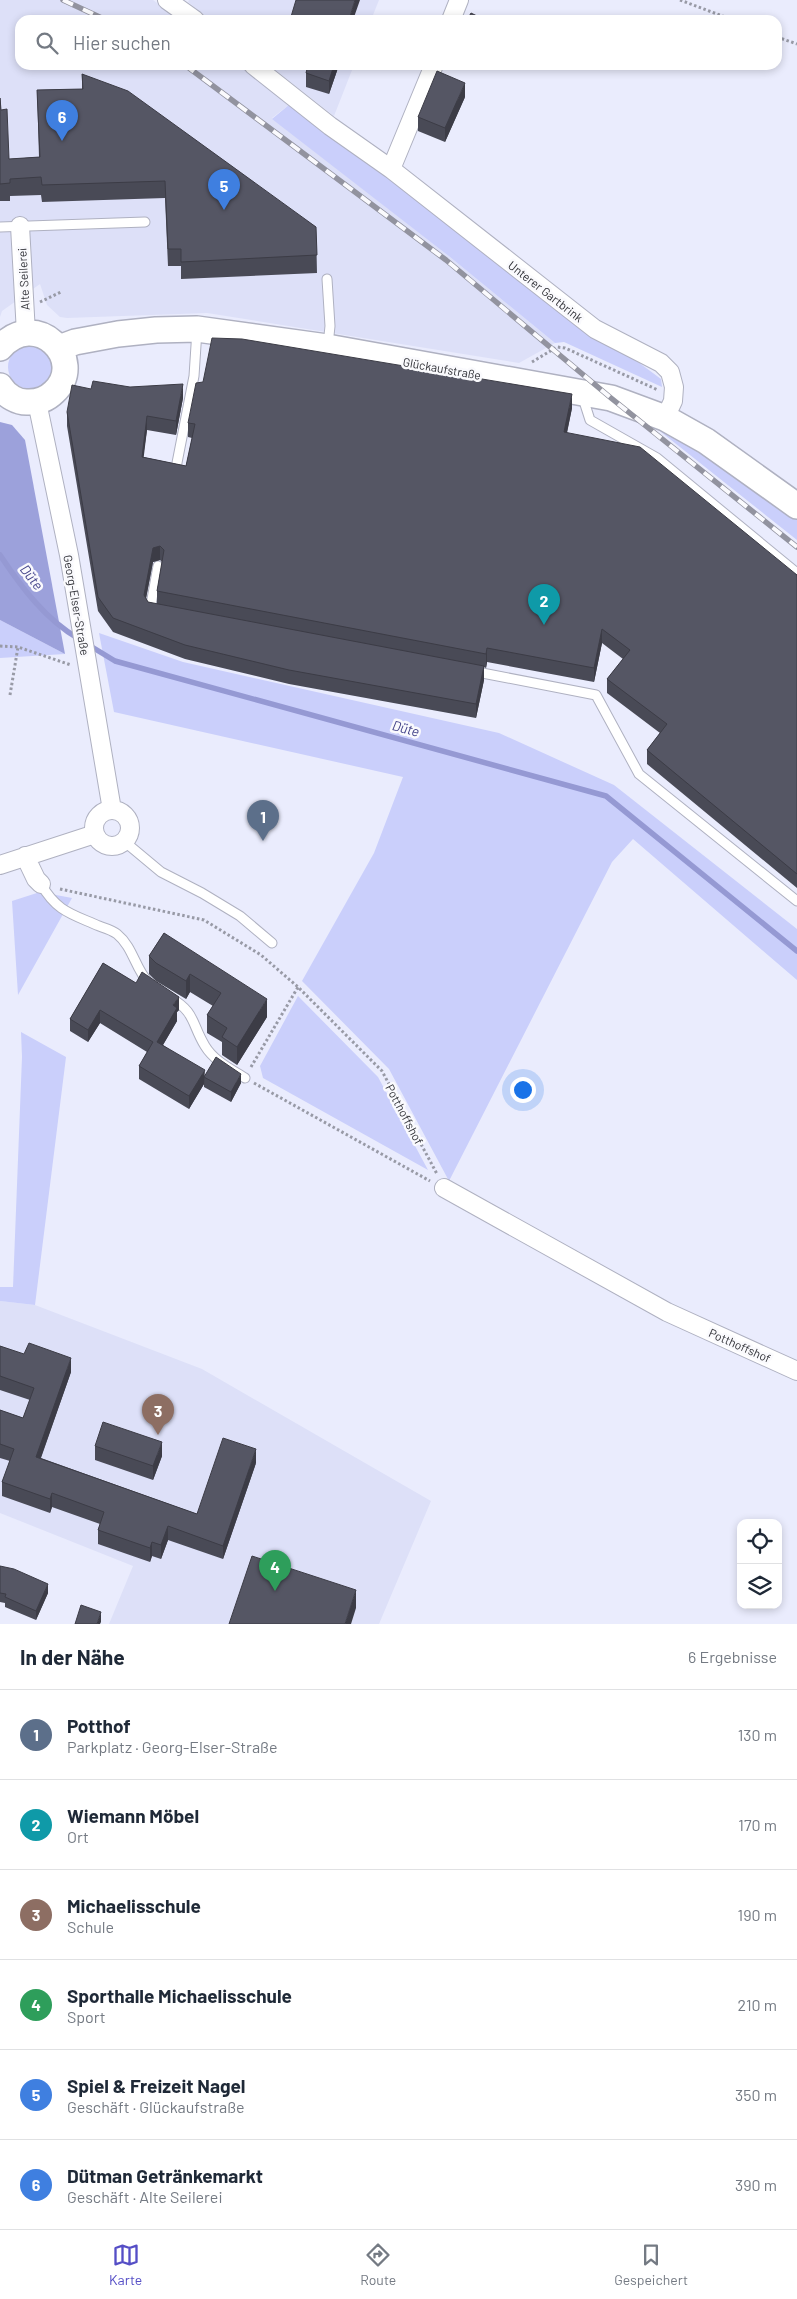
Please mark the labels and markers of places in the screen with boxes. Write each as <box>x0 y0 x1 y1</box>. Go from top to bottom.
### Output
pin: 6 <box>46 100 78 141</box>
pin: 5 <box>208 169 240 210</box>
pin: 2 <box>528 584 560 625</box>
pin: 1 <box>247 800 279 841</box>
pin: 3 <box>142 1394 174 1435</box>
pin: 4 <box>259 1550 291 1591</box>

